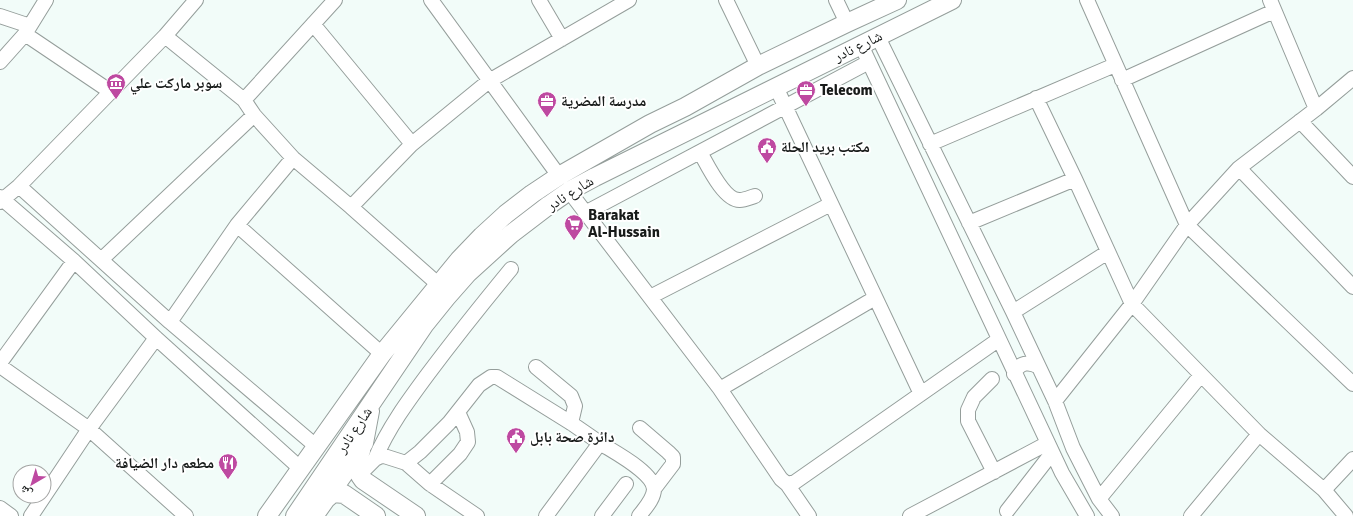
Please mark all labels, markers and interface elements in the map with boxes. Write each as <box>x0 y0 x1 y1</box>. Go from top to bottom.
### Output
street label: شارع نادر <box>830 27 886 67</box>
museum icon: سوبر ماركت علي <box>105 72 127 100</box>
place label: سوبر ماركت علي <box>130 74 222 95</box>
office icon: Telecom <box>795 79 817 107</box>
place label: Telecom <box>820 81 873 99</box>
office icon: مدرسة المضرية <box>536 90 558 118</box>
place label: مدرسة المضرية <box>561 92 646 110</box>
public building icon: مكتب بريد الحلة <box>756 136 778 164</box>
place label: مكتب بريد الحلة <box>781 138 870 156</box>
street label: شارع نادر <box>542 172 597 216</box>
place label: Barakat Al-Hussain <box>588 206 660 241</box>
supermarket icon: Barakat Al-Hussain <box>563 213 585 241</box>
street label: شارع نادر <box>332 403 377 458</box>
public building icon: دائرة صحة بابل <box>505 426 527 454</box>
place label: دائرة صحة بابل <box>530 428 614 446</box>
restaurant icon: مطعم دار الضيافة <box>217 452 239 480</box>
place label: مطعم دار الضيافة <box>115 454 214 473</box>
north arrow <box>12 464 52 504</box>
text: ش <box>17 482 35 500</box>

